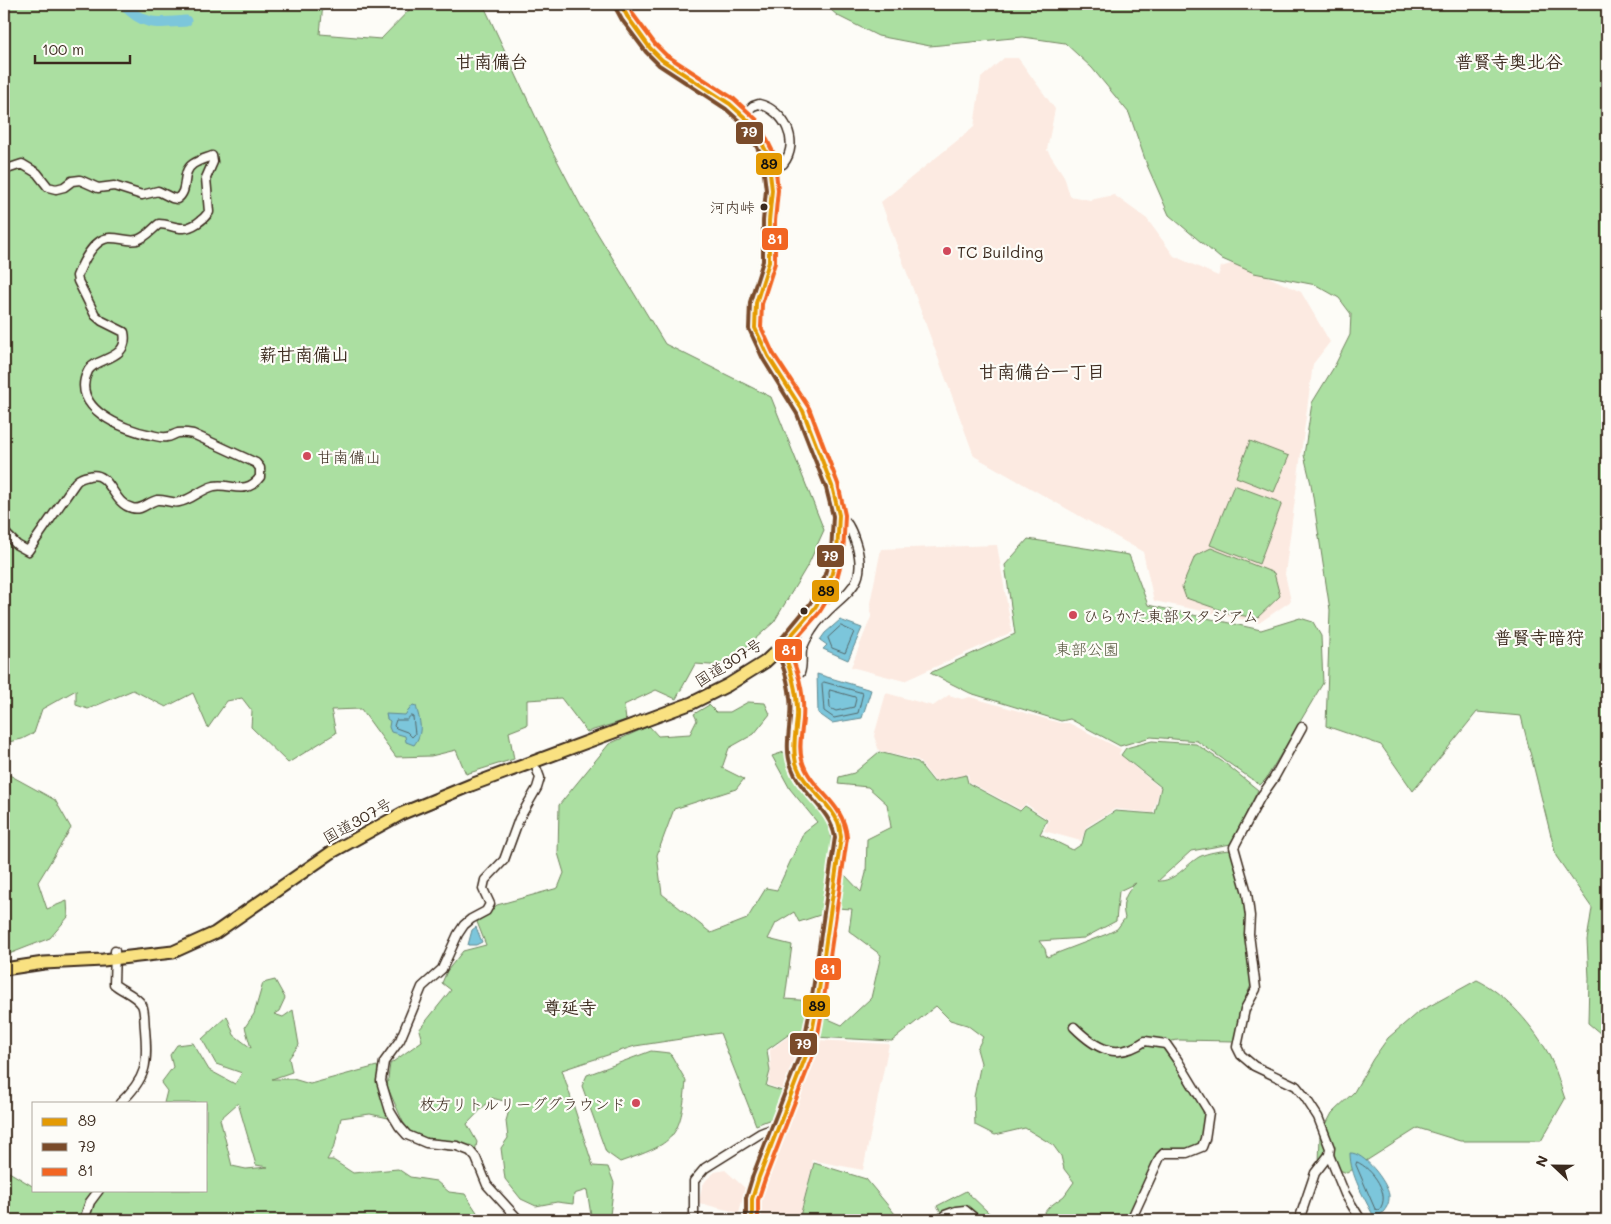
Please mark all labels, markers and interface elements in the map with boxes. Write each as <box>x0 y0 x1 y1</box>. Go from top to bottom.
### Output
scale bar <box>35 32 130 64</box>
text: 100 m <box>42 39 84 59</box>
district label: 甘南備台 <box>456 49 528 73</box>
district label: 普賢寺奥北谷 <box>1455 49 1563 73</box>
line badge: 79 <box>735 121 764 145</box>
text: 79 <box>741 122 758 141</box>
line badge: 89 <box>755 152 783 176</box>
text: 89 <box>760 154 778 173</box>
place label: 河内峠 <box>710 197 755 217</box>
marker: 河内峠 <box>759 202 769 212</box>
line badge: 81 <box>761 227 789 251</box>
text: 81 <box>768 229 782 248</box>
place label: TC Building <box>957 241 1043 262</box>
marker: TC Building <box>941 245 953 257</box>
district label: 薪甘南備山 <box>259 342 349 366</box>
district label: 甘南備台一丁目 <box>979 359 1105 383</box>
place label: 甘南備山 <box>317 446 381 467</box>
marker: 甘南備山 <box>301 450 313 462</box>
line badge: 79 <box>816 544 845 568</box>
text: 79 <box>822 546 839 565</box>
line badge: 89 <box>811 579 840 603</box>
text: 89 <box>817 581 835 600</box>
place label: ひらかた東部スタジアム <box>1083 605 1259 626</box>
unlabelled marker <box>799 606 809 616</box>
marker: ひらかた東部スタジアム <box>1067 609 1079 621</box>
district label: 普賢寺暗狩 <box>1494 625 1584 649</box>
street label: 国道307号 <box>690 633 766 691</box>
line badge: 81 <box>774 638 803 662</box>
park label: 東部公園 <box>1055 638 1119 659</box>
text: 81 <box>782 640 796 659</box>
street label: 国道307号 <box>319 792 395 848</box>
line badge: 81 <box>814 957 842 981</box>
text: 81 <box>821 959 835 978</box>
line badge: 89 <box>802 994 831 1018</box>
district label: 尊延寺 <box>543 995 597 1019</box>
text: 89 <box>808 996 826 1015</box>
line badge: 79 <box>789 1032 818 1056</box>
text: 79 <box>795 1034 812 1053</box>
place label: 枚方リトルリーググラウンド <box>420 1093 626 1114</box>
marker: 枚方リトルリーググラウンド <box>630 1097 642 1109</box>
legend <box>32 1102 208 1192</box>
text: 89 <box>78 1110 96 1130</box>
text: 79 <box>78 1136 95 1156</box>
north arrow <box>1528 1142 1578 1192</box>
text: N <box>1531 1152 1552 1169</box>
text: 81 <box>78 1160 94 1180</box>

